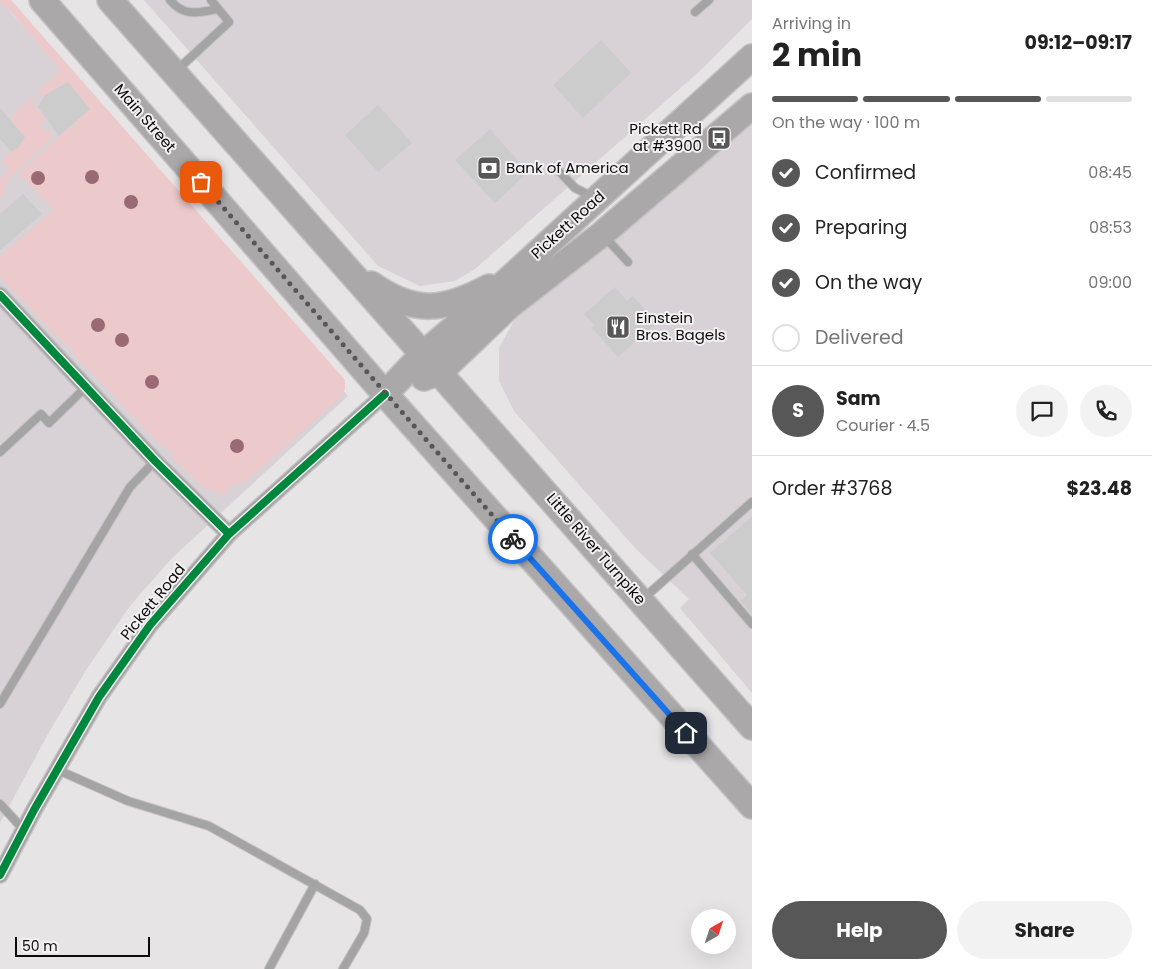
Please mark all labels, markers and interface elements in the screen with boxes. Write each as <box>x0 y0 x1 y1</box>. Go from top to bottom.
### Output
text: Arriving in <box>772 12 851 35</box>
text: 09:12–09:17 <box>1025 29 1132 56</box>
text: 2 min <box>772 32 862 77</box>
street label: Main Street <box>110 79 181 156</box>
text: On the way · 100 m <box>772 111 920 134</box>
place label: Pickett Rd at #3900 <box>629 118 702 156</box>
bus stop icon: Pickett Rd at #3900 <box>706 125 732 151</box>
bank icon: Bank of America <box>476 155 502 181</box>
place label: Bank of America <box>506 157 629 178</box>
icon: check <box>772 159 800 187</box>
text: Confirmed <box>815 159 916 186</box>
pin <box>180 161 222 203</box>
text: 08:45 <box>1088 161 1132 184</box>
icon: bag <box>187 168 215 196</box>
street label: Pickett Road <box>526 186 609 263</box>
icon: check <box>772 214 800 242</box>
text: Preparing <box>815 214 907 241</box>
text: 08:53 <box>1089 216 1132 239</box>
icon: check <box>772 269 800 297</box>
text: On the way <box>815 269 922 296</box>
text: 09:00 <box>1088 271 1132 294</box>
place label: Einstein Bros. Bagels <box>636 307 726 345</box>
restaurant icon: Einstein Bros. Bagels <box>605 314 631 340</box>
text: Delivered <box>815 324 904 351</box>
text: Sam <box>836 385 881 412</box>
button: chat <box>1016 385 1068 437</box>
button: phone <box>1080 385 1132 437</box>
text: S <box>792 397 804 424</box>
text: Courier · 4.5 <box>836 414 930 437</box>
text: Order #3768 <box>772 475 892 502</box>
text: $23.48 <box>1067 475 1132 502</box>
street label: Little River Turnpike <box>542 488 651 609</box>
courier <box>488 514 538 564</box>
icon: bike <box>499 525 527 553</box>
street label: Pickett Road <box>115 559 190 644</box>
pin <box>665 712 707 754</box>
icon: home <box>672 719 700 747</box>
button: Help <box>772 901 947 959</box>
button: Share <box>957 901 1132 959</box>
north arrow <box>691 909 736 954</box>
map controls <box>691 909 736 954</box>
scale bar <box>15 934 150 957</box>
text: 50 m <box>22 936 58 956</box>

